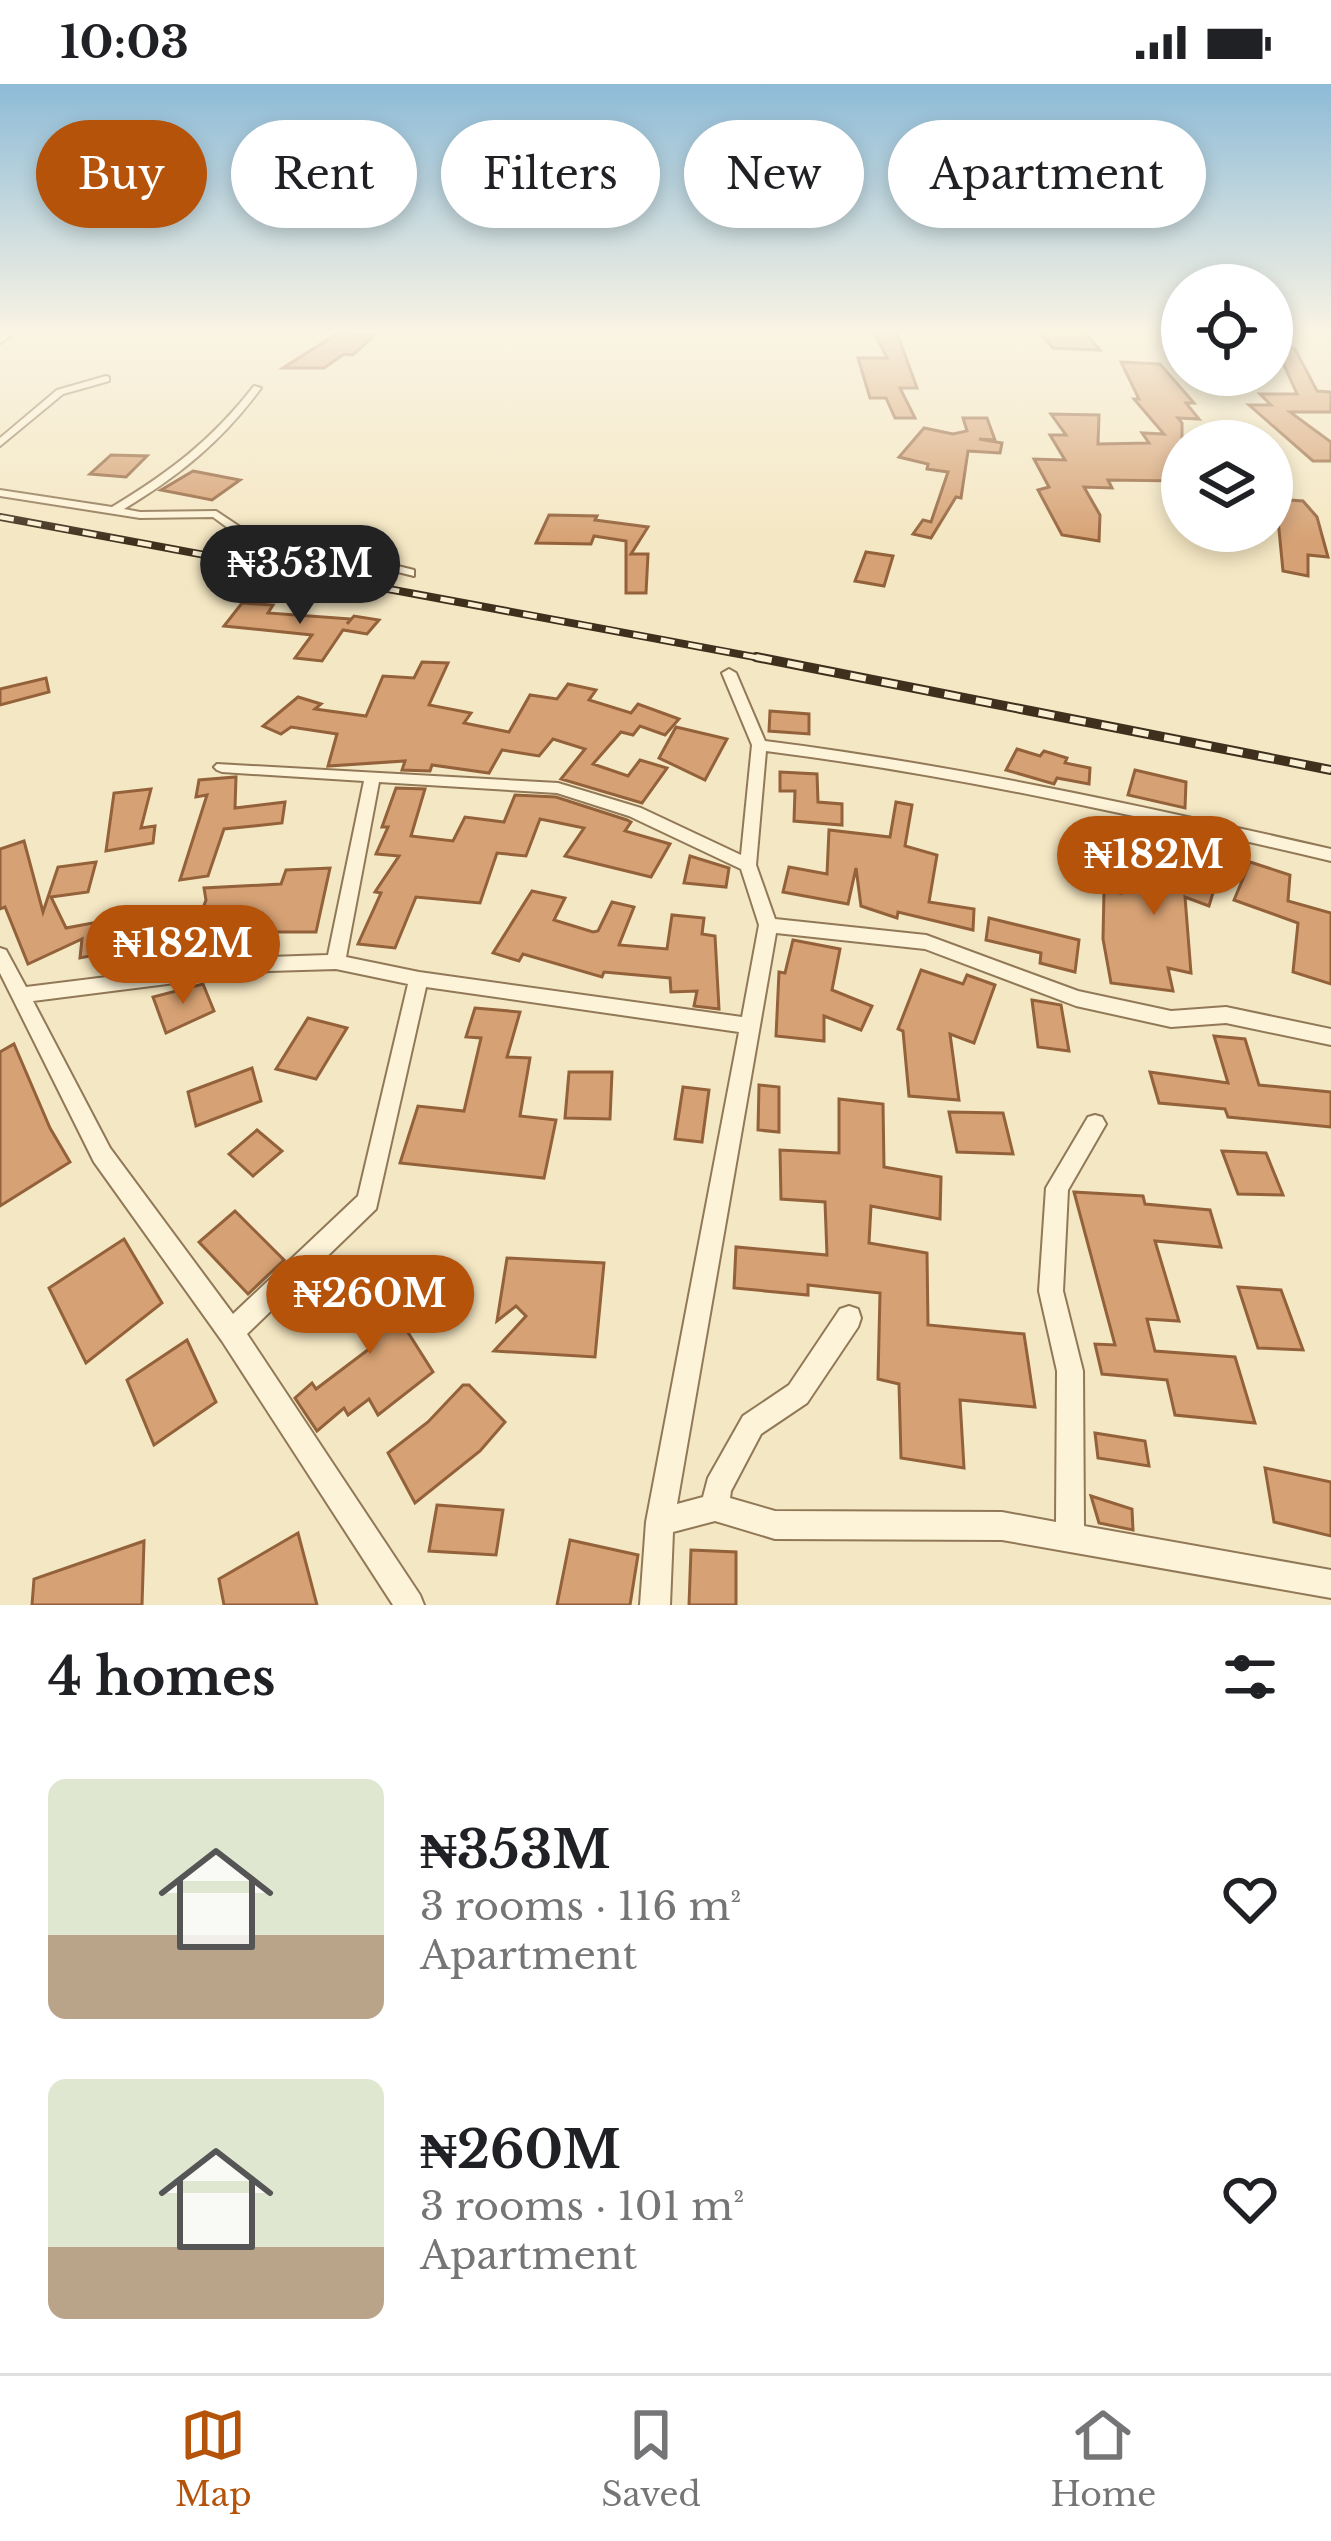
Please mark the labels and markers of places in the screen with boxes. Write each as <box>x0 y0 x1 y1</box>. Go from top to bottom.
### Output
pin: ₦353M <box>216 525 384 627</box>
pin: ₦182M <box>1070 816 1238 918</box>
pin: ₦182M <box>99 905 267 1007</box>
pin: ₦260M <box>286 1255 454 1357</box>

